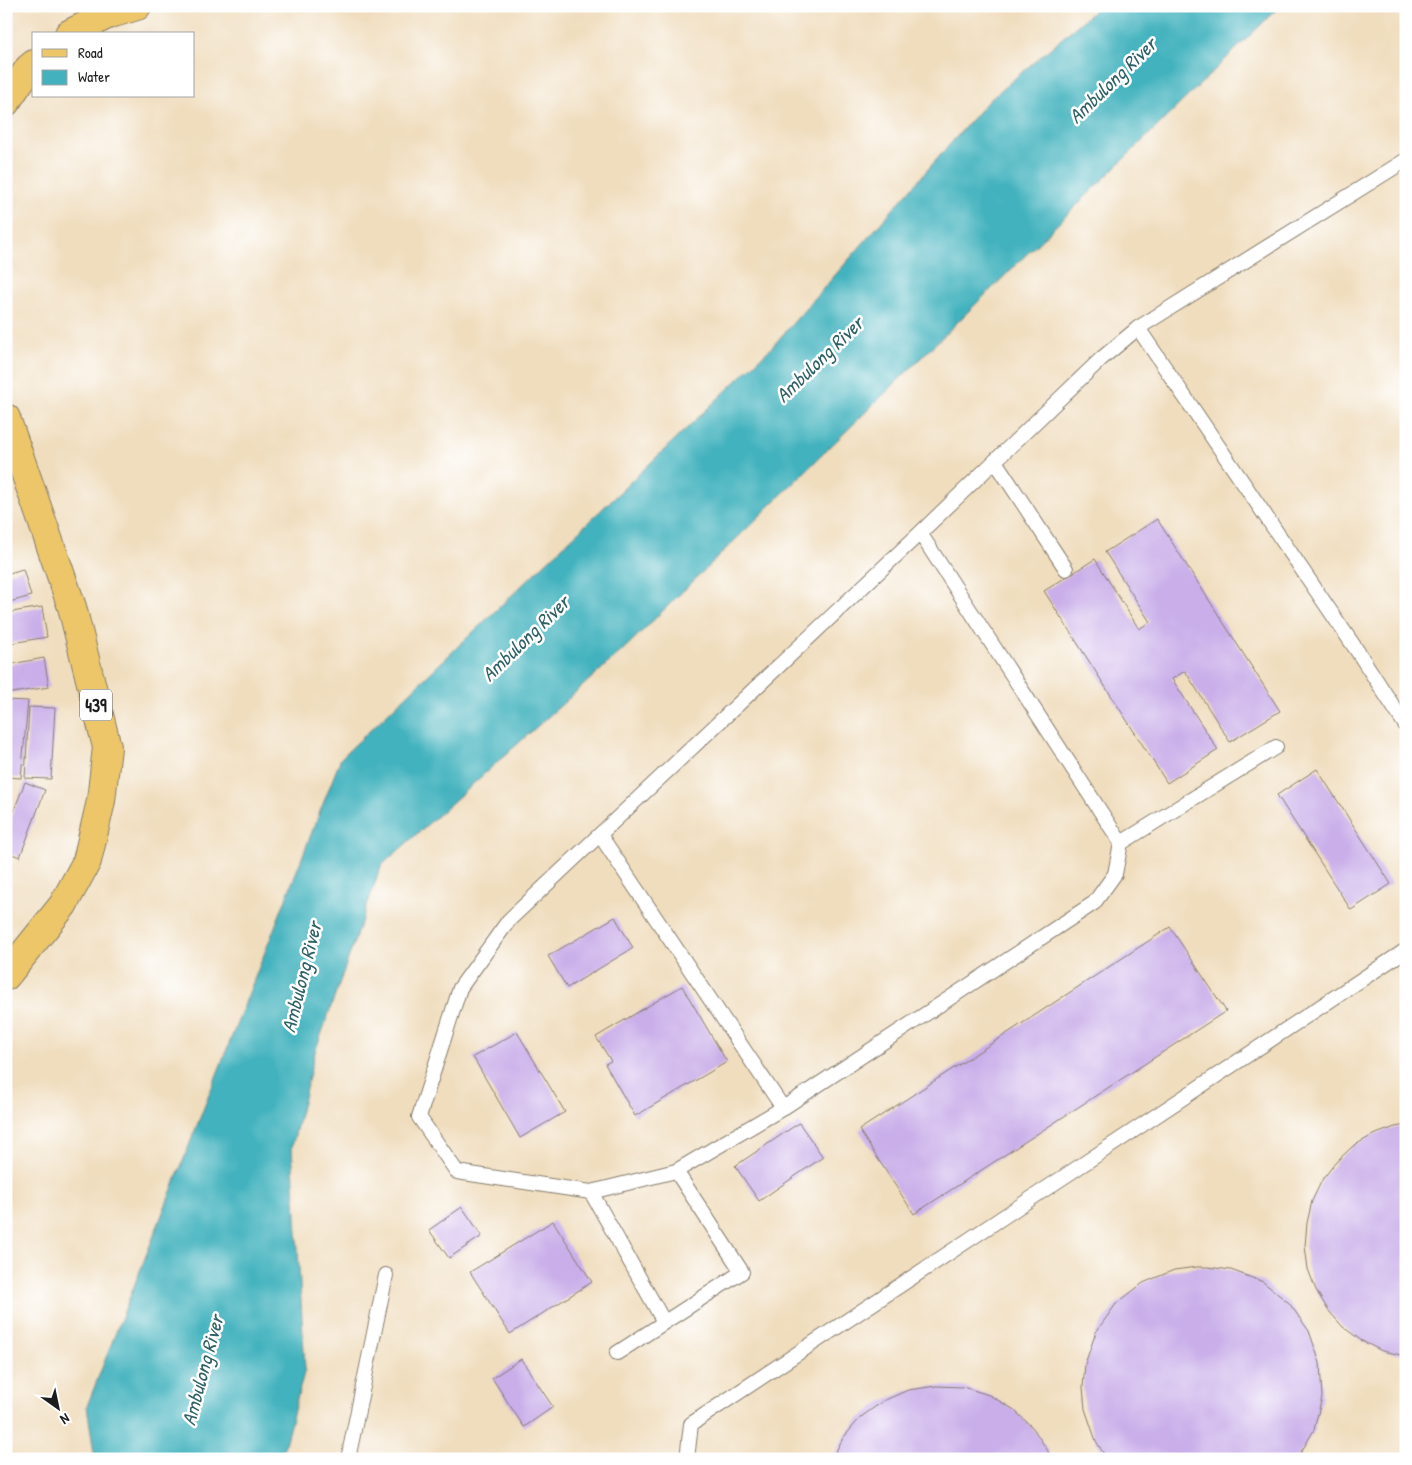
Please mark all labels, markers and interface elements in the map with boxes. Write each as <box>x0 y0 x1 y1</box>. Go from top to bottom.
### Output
water label: Ambulong River <box>1062 30 1164 130</box>
legend <box>32 32 195 98</box>
text: Road <box>78 42 103 63</box>
text: Water <box>78 66 110 87</box>
water label: Ambulong River <box>769 309 871 409</box>
water label: Ambulong River <box>475 588 577 688</box>
road number: 439 <box>80 690 112 720</box>
water label: Ambulong River <box>274 917 329 1035</box>
water label: Ambulong River <box>174 1310 231 1428</box>
north arrow <box>32 1382 82 1432</box>
text: N <box>57 1409 74 1430</box>

